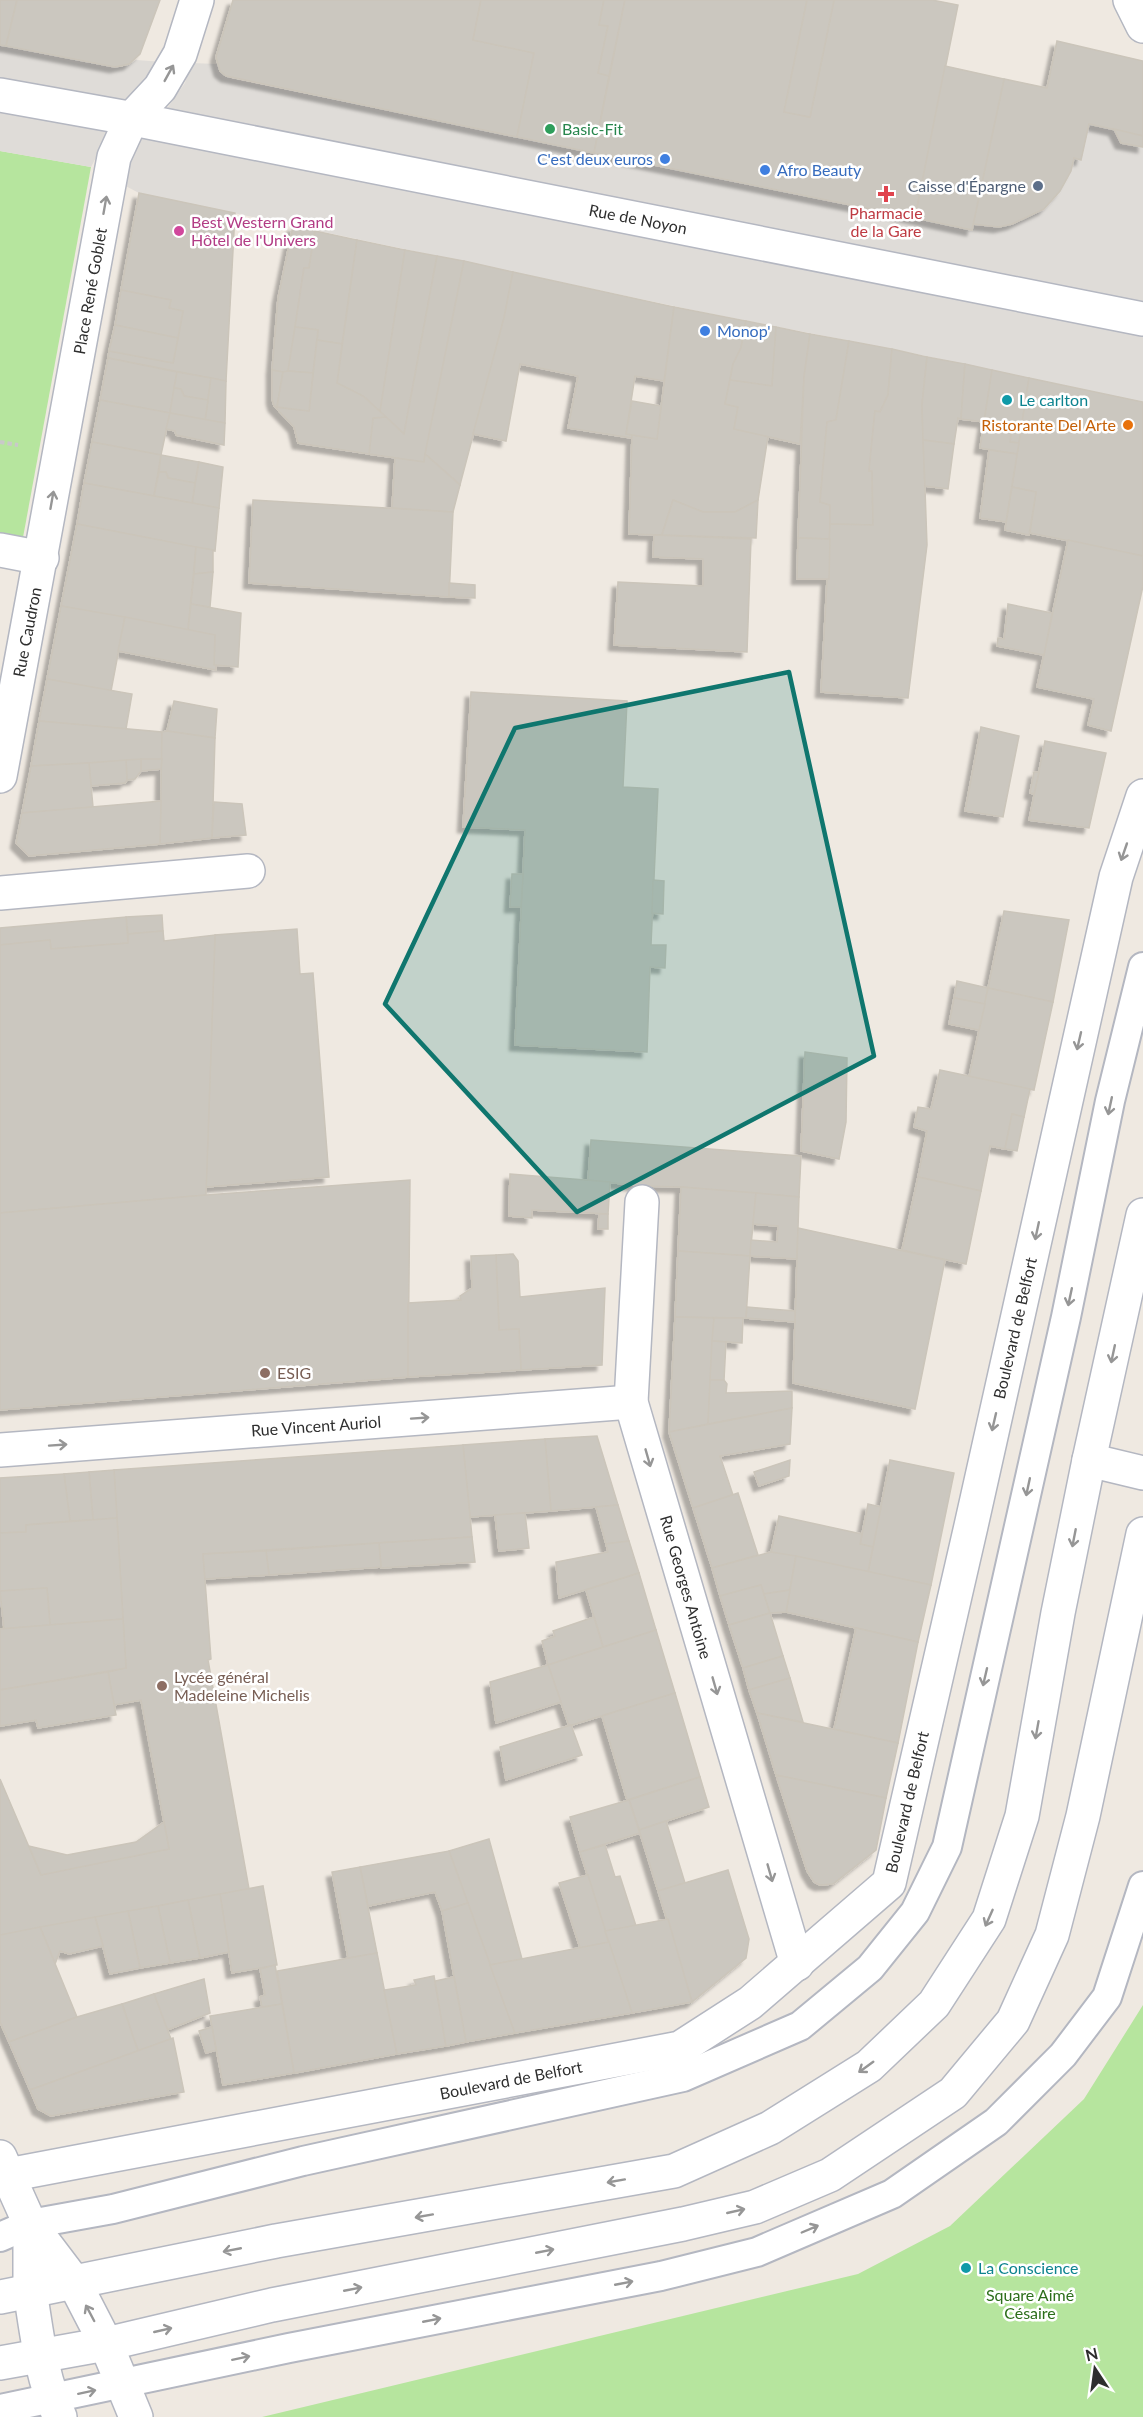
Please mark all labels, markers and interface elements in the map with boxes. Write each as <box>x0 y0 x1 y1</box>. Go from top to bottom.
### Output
one-way arrow <box>163 65 175 82</box>
place label: Basic-Fit <box>562 119 623 138</box>
marker: Basic-Fit <box>543 122 557 136</box>
place label: C'est deux euros <box>537 149 653 168</box>
marker: C'est deux euros <box>658 152 672 166</box>
place label: Afro Beauty <box>777 160 862 179</box>
marker: Afro Beauty <box>758 163 772 177</box>
place label: Caisse d'Épargne <box>908 176 1026 195</box>
marker: Caisse d'Épargne <box>1031 179 1045 193</box>
marker: Pharmacie de la Gare <box>879 187 893 201</box>
one-way arrow <box>100 196 111 215</box>
street label: Rue de Noyon <box>587 200 689 237</box>
place label: Pharmacie de la Gare <box>849 203 923 240</box>
place label: Best Western Grand Hôtel de l'Univers <box>191 212 333 249</box>
marker: Best Western Grand Hôtel de l'Univers <box>172 224 186 238</box>
street label: Place René Goblet <box>69 226 110 356</box>
place label: Monop' <box>717 321 771 340</box>
marker: Monop' <box>698 324 712 338</box>
place label: Le carlton <box>1019 390 1088 409</box>
marker: Le carlton <box>1000 393 1014 407</box>
place label: Ristorante Del Arte <box>981 415 1116 434</box>
marker: Ristorante Del Arte <box>1121 418 1135 432</box>
one-way arrow <box>46 491 57 511</box>
street label: Rue Caudron <box>8 585 45 678</box>
one-way arrow <box>1118 842 1129 860</box>
one-way arrow <box>1073 1031 1084 1050</box>
one-way arrow <box>1103 1096 1115 1115</box>
one-way arrow <box>1030 1222 1042 1241</box>
street label: Boulevard de Belfort <box>989 1255 1040 1401</box>
one-way arrow <box>1064 1287 1075 1306</box>
one-way arrow <box>1106 1345 1118 1364</box>
place label: ESIG <box>277 1363 311 1382</box>
marker: ESIG <box>258 1366 272 1380</box>
street label: Rue Vincent Auriol <box>250 1411 382 1440</box>
one-way arrow <box>410 1412 430 1423</box>
one-way arrow <box>988 1412 1000 1431</box>
one-way arrow <box>48 1439 68 1450</box>
one-way arrow <box>643 1448 654 1467</box>
one-way arrow <box>1021 1477 1033 1496</box>
street label: Rue Georges Antoine <box>657 1513 716 1661</box>
one-way arrow <box>1068 1528 1079 1547</box>
place label: Lycée général Madeleine Michelis <box>174 1667 310 1704</box>
one-way arrow <box>979 1667 990 1687</box>
one-way arrow <box>710 1676 721 1695</box>
marker: Lycée général Madeleine Michelis <box>155 1679 169 1693</box>
one-way arrow <box>1031 1719 1042 1739</box>
street label: Boulevard de Belfort <box>881 1729 932 1875</box>
one-way arrow <box>765 1863 776 1882</box>
one-way arrow <box>982 1908 994 1926</box>
street label: Boulevard de Belfort <box>438 2056 584 2103</box>
one-way arrow <box>858 2060 874 2073</box>
one-way arrow <box>607 2176 626 2187</box>
one-way arrow <box>726 2205 745 2217</box>
one-way arrow <box>415 2211 434 2222</box>
one-way arrow <box>801 2223 819 2234</box>
one-way arrow <box>223 2245 242 2256</box>
one-way arrow <box>534 2245 554 2256</box>
place label: La Conscience <box>978 2258 1079 2277</box>
marker: La Conscience <box>959 2261 973 2275</box>
one-way arrow <box>613 2277 633 2288</box>
one-way arrow <box>344 2282 363 2294</box>
park label: Square Aimé Césaire <box>986 2285 1074 2322</box>
one-way arrow <box>84 2305 96 2322</box>
one-way arrow <box>422 2314 441 2325</box>
one-way arrow <box>153 2324 172 2336</box>
north arrow <box>1065 2339 1125 2399</box>
text: N <box>1083 2343 1100 2365</box>
one-way arrow <box>231 2352 250 2363</box>
one-way arrow <box>77 2386 96 2397</box>

